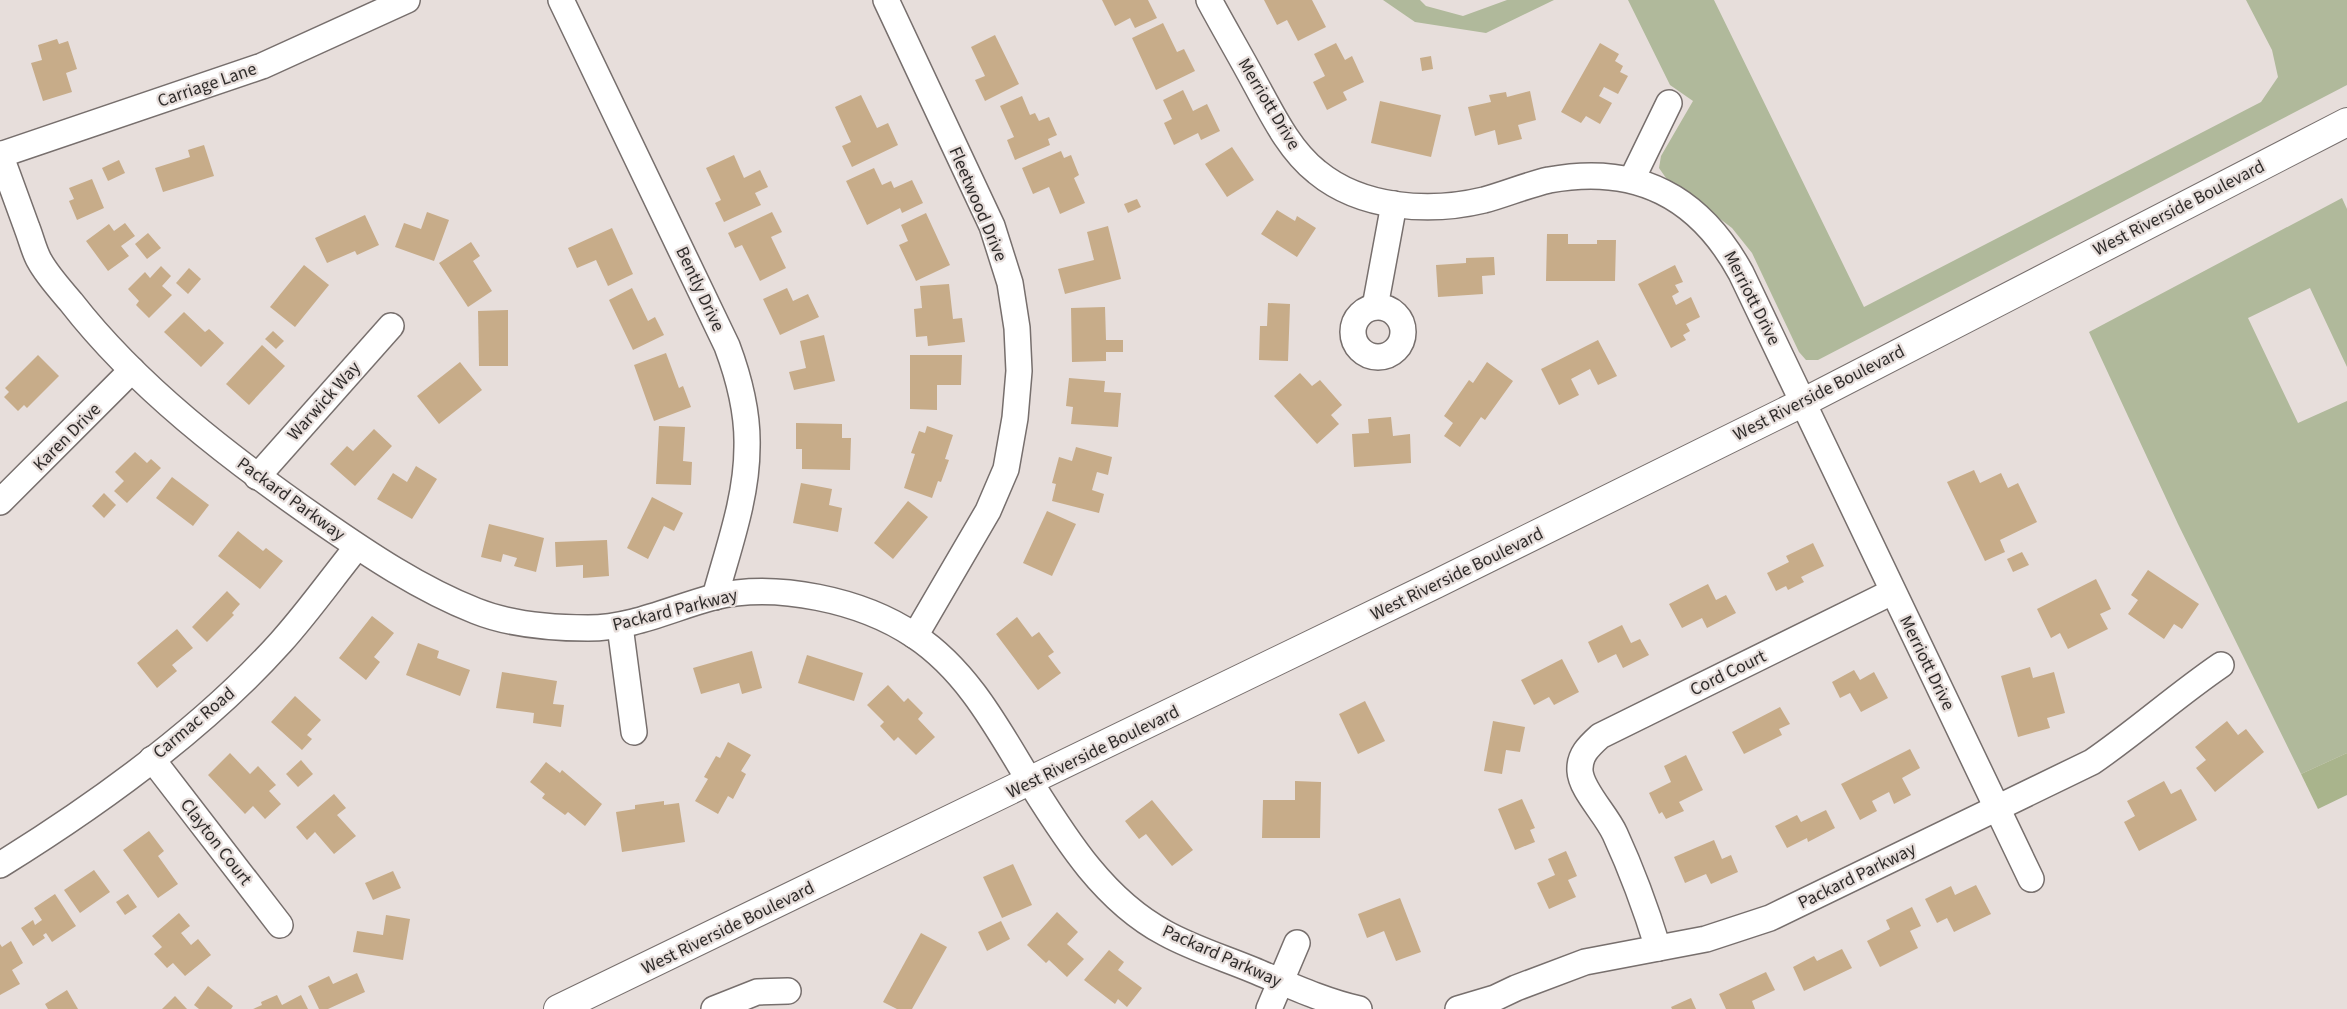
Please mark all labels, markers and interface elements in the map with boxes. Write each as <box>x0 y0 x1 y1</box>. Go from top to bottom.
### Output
street label: Merriott Drive <box>1232 54 1306 155</box>
street label: Carriage Lane <box>154 56 260 114</box>
street label: Fleetwood Drive <box>943 143 1013 265</box>
street label: West Riverside Boulevard <box>2089 154 2269 262</box>
street label: Bently Drive <box>669 242 731 336</box>
street label: Merriott Drive <box>1718 247 1787 350</box>
street label: West Riverside Boulevard <box>1729 339 1909 447</box>
street label: Warwick Way <box>282 355 367 446</box>
street label: Karen Drive <box>27 397 107 477</box>
street label: Packard Parkway <box>232 451 351 547</box>
street label: West Riverside Boulevard <box>1366 521 1548 627</box>
street label: Packard Parkway <box>610 582 741 638</box>
street label: Merriott Drive <box>1893 611 1961 715</box>
street label: Cord Court <box>1686 644 1770 702</box>
street label: Carmac Road <box>148 681 240 765</box>
street label: West Riverside Boulevard <box>1002 699 1184 805</box>
street label: Clayton Court <box>174 794 258 890</box>
street label: Packard Parkway <box>1794 836 1921 915</box>
street label: West Riverside Boulevard <box>637 875 819 981</box>
street label: Packard Parkway <box>1158 919 1286 994</box>

